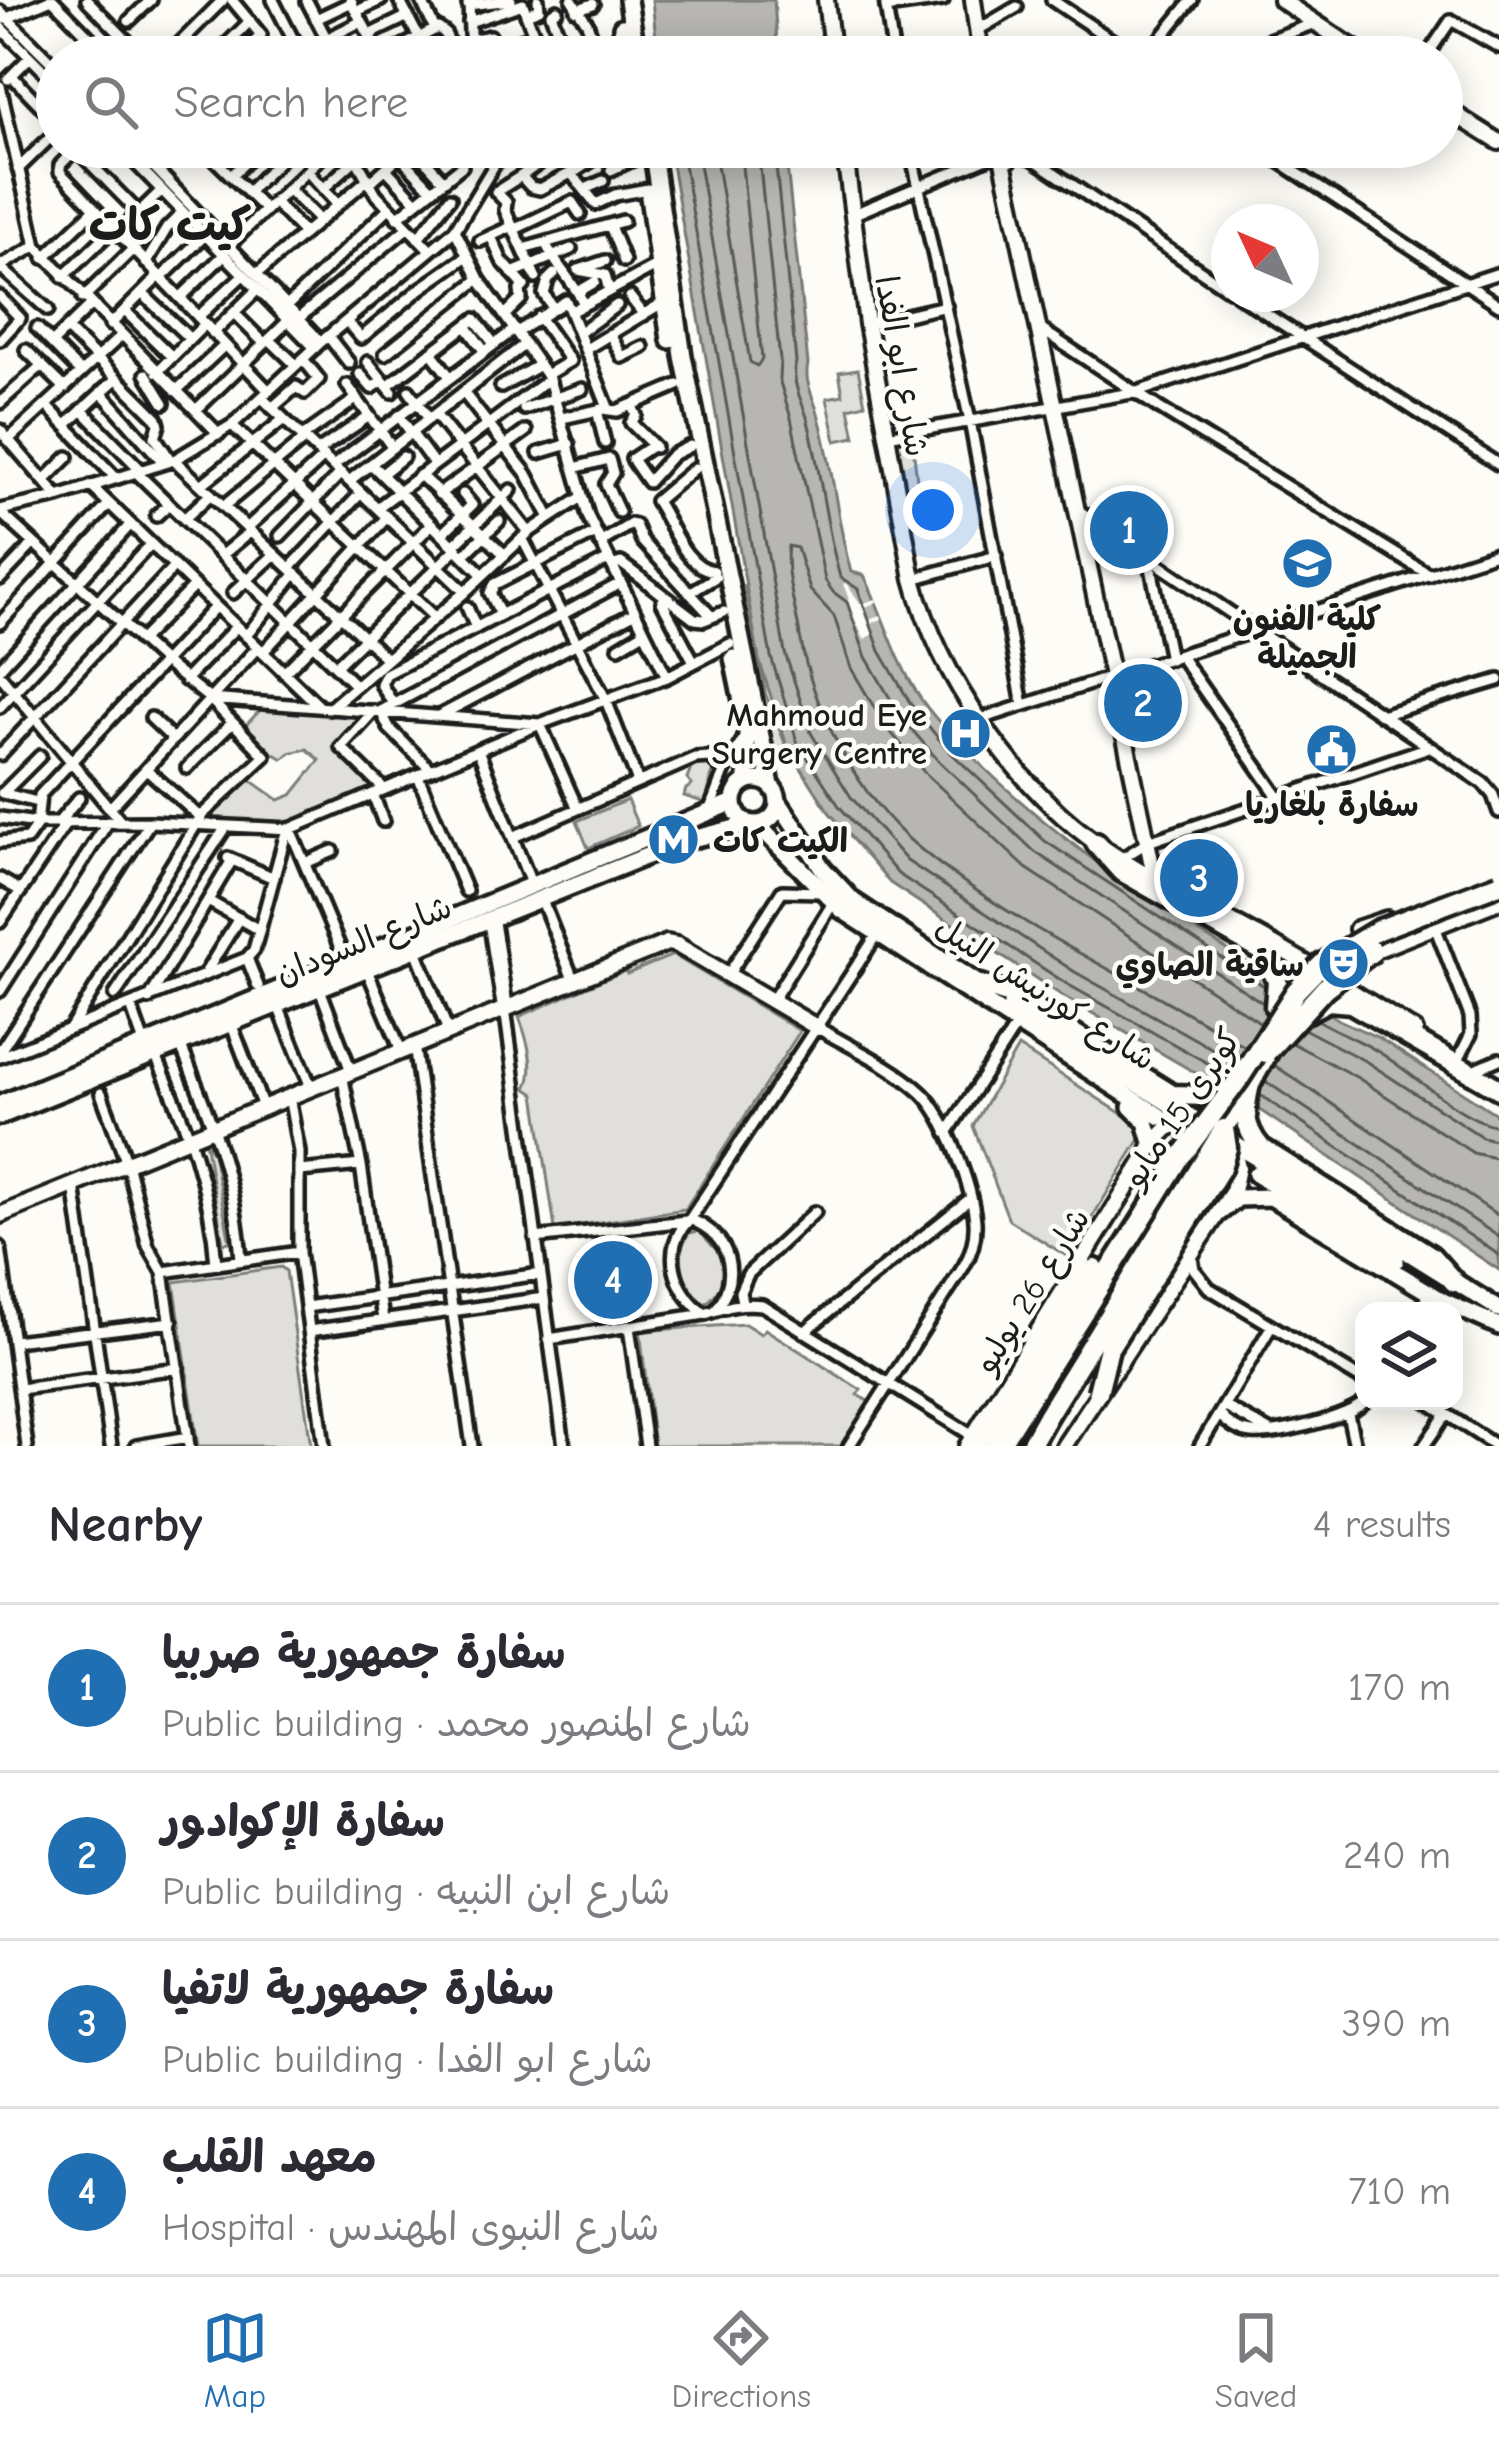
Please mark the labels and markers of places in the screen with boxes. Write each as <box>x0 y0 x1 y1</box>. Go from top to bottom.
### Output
pin: 1 <box>1090 485 1168 575</box>
school or university icon: كلية الفنون الجميلة <box>1279 536 1335 592</box>
place label: كلية الفنون الجميلة <box>1233 600 1382 676</box>
pin: 2 <box>1104 658 1182 748</box>
place label: Mahmoud Eye Surgery Centre <box>712 696 927 772</box>
hospital icon: Mahmoud Eye Surgery Centre <box>938 705 994 761</box>
public building icon: سفارة بلغاريا <box>1304 722 1360 778</box>
place label: سفارة بلغاريا <box>1245 786 1419 825</box>
metro station icon: الکيت کات <box>646 812 702 868</box>
place label: الکيت کات <box>713 822 848 860</box>
pin: 3 <box>1160 833 1238 923</box>
theatre icon: ساقية الصاوي <box>1315 936 1371 992</box>
place label: ساقية الصاوي <box>1115 946 1304 989</box>
pin: 4 <box>574 1235 652 1325</box>

